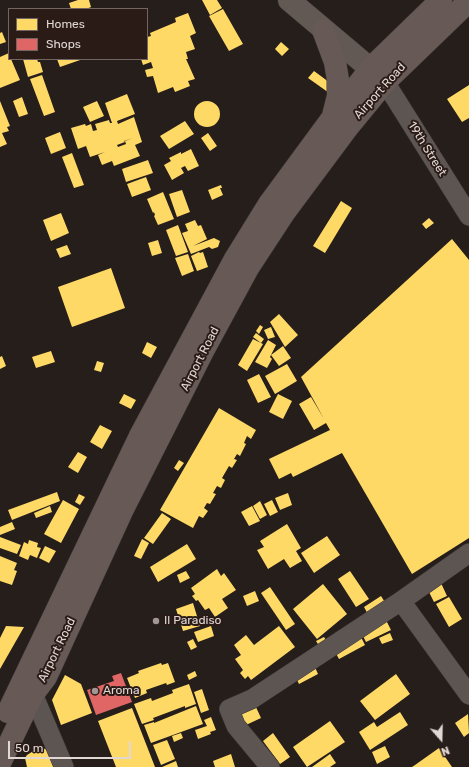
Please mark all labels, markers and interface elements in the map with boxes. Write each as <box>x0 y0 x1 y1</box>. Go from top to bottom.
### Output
legend <box>8 8 148 60</box>
text: Homes <box>46 17 85 31</box>
text: Shops <box>46 37 81 51</box>
street label: Airport Road <box>351 60 409 122</box>
street label: 19th Street <box>404 119 450 179</box>
street label: Airport Road <box>178 324 222 394</box>
place label: Il Paradiso <box>164 614 221 628</box>
street label: Airport Road <box>35 615 79 685</box>
marker: Il Paradiso <box>151 616 161 626</box>
place label: Aroma <box>103 684 140 698</box>
marker: Aroma <box>90 686 100 696</box>
north arrow <box>421 719 461 759</box>
scale bar <box>10 733 133 759</box>
text: 50 m <box>15 741 43 755</box>
text: N <box>439 743 451 758</box>

